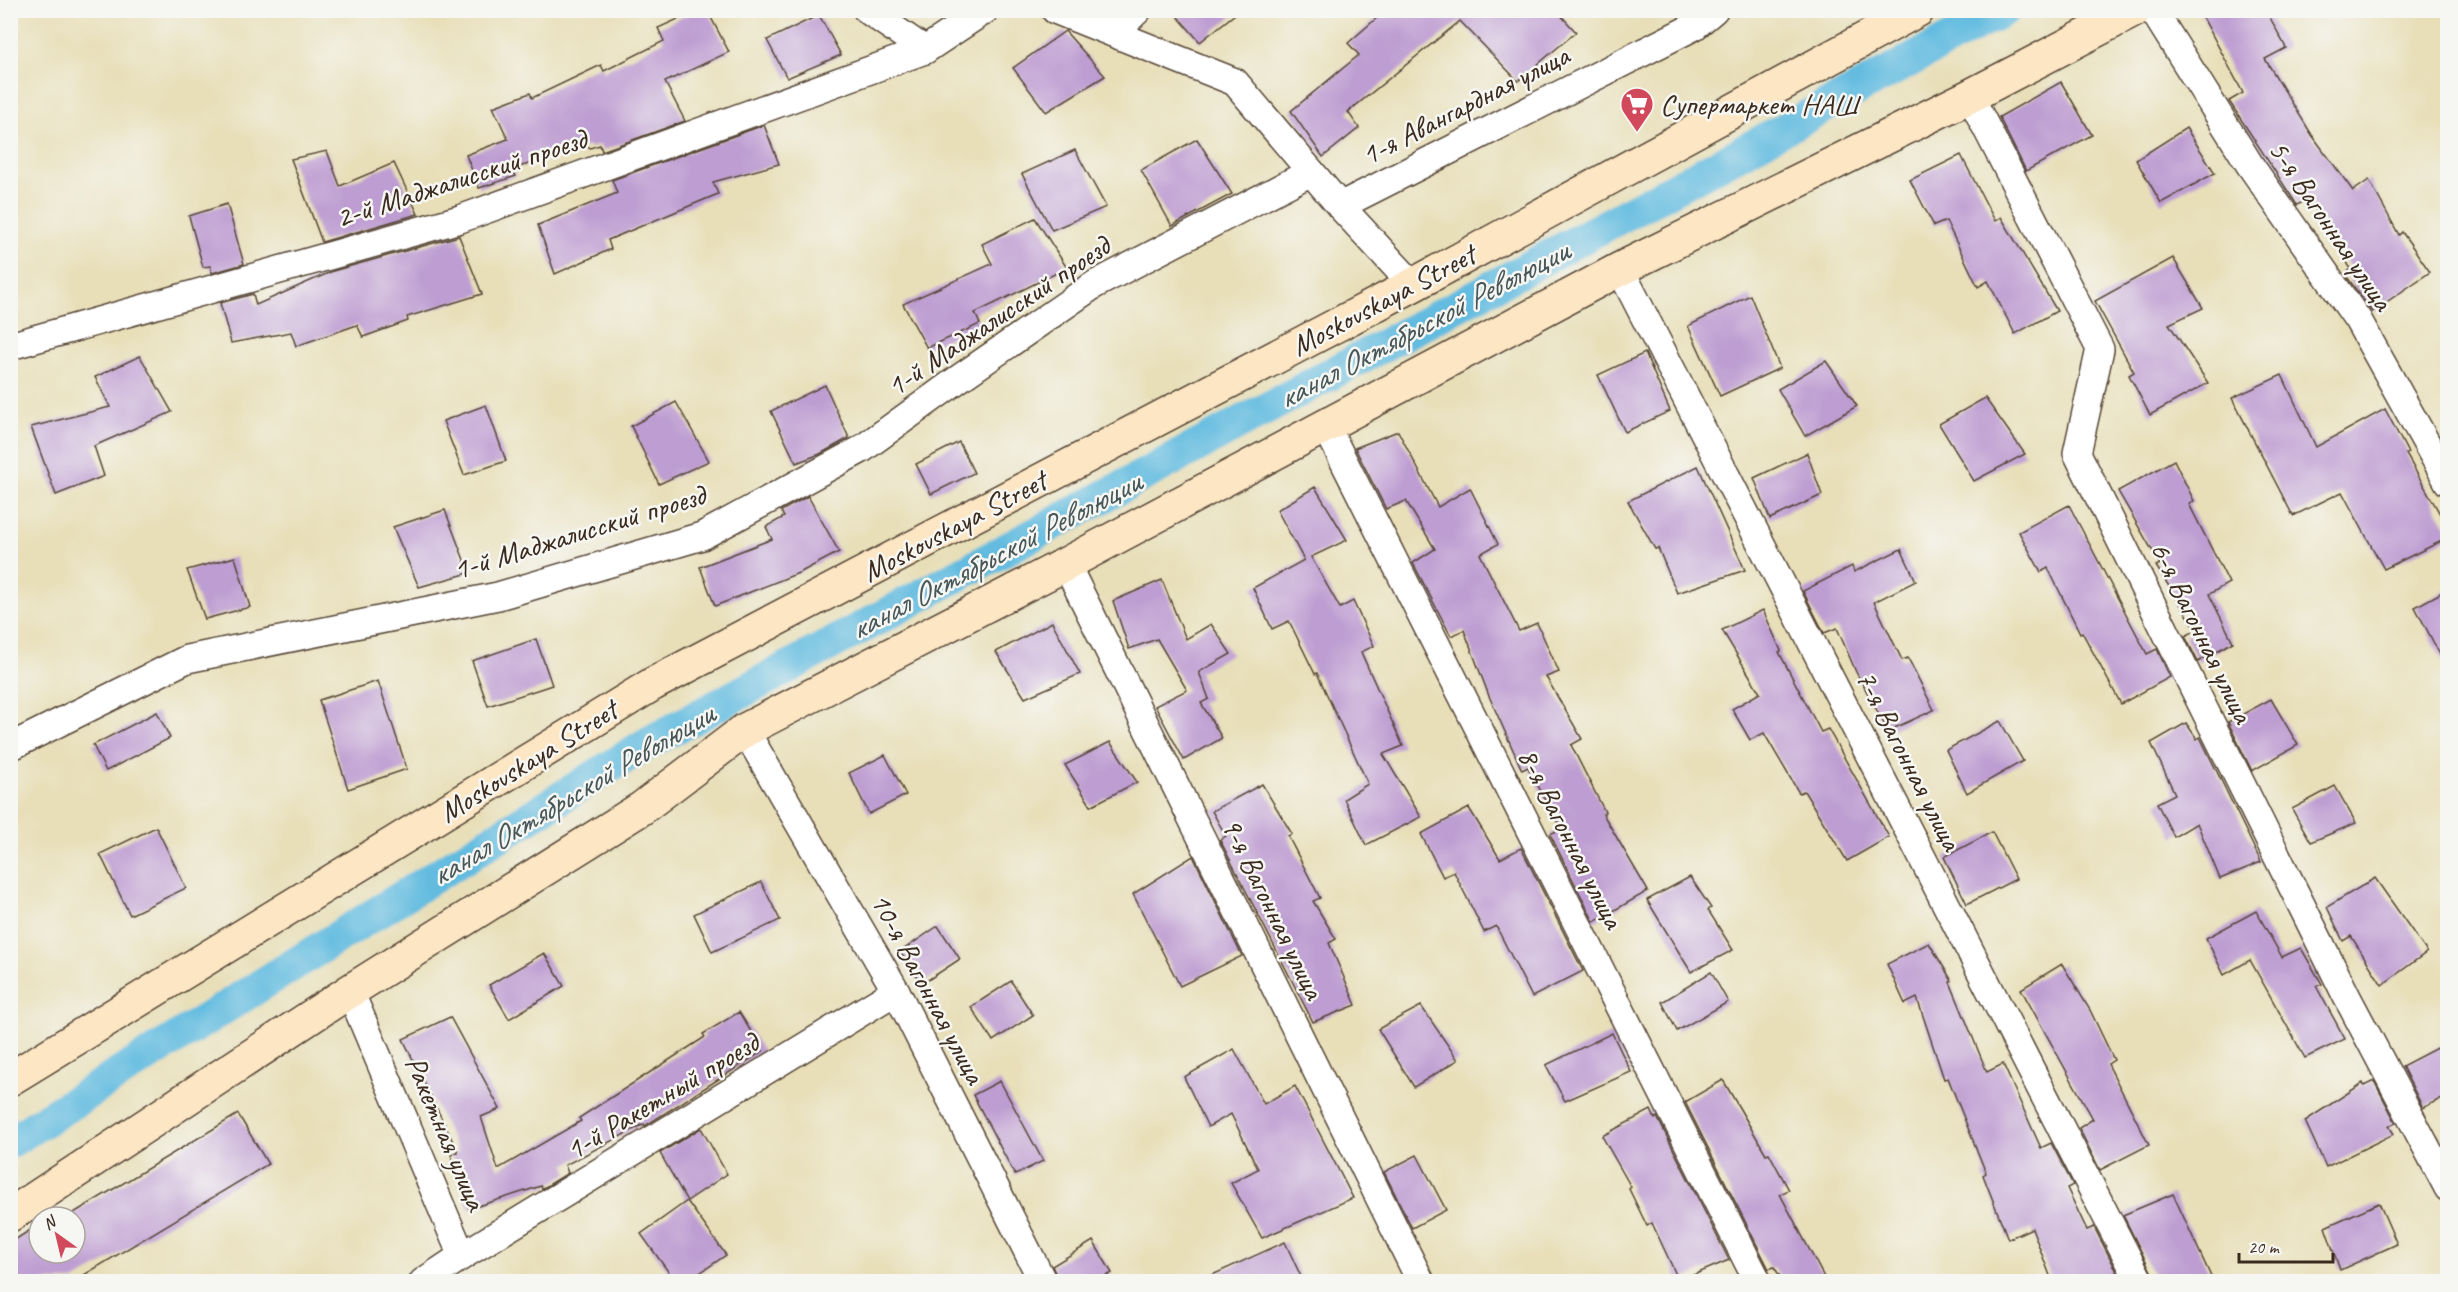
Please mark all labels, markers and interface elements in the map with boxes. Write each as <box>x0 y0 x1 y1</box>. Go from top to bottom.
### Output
street label: 1-я Авангардная улица <box>1355 35 1577 174</box>
place label: Супермаркет НАШ <box>1660 85 1861 123</box>
supermarket icon: Супермаркет НАШ <box>1619 86 1655 133</box>
street label: 2-й Маджалисский проезд <box>331 119 593 236</box>
street label: 5-я Вагонная улица <box>2260 133 2403 319</box>
street label: 1-й Маджалисский проезд <box>879 226 1119 405</box>
water label: канал Октябрьской Революции <box>1270 229 1579 419</box>
street label: Moskovskaya Street <box>1284 234 1485 365</box>
water label: канал Октябрьской Революции <box>842 460 1151 650</box>
street label: Moskovskaya Street <box>855 460 1056 591</box>
street label: 1-й Маджалисский проезд <box>448 475 712 588</box>
street label: 6-я Вагонная улица <box>2142 535 2263 731</box>
street label: 7-я Вагонная улица <box>1847 663 1972 858</box>
street label: Moskovskaya Street <box>432 689 628 831</box>
water label: канал Октябрьской Революции <box>423 692 724 896</box>
street label: 8-я Вагонная улица <box>1509 741 1634 936</box>
street label: 9-я Вагонная улица <box>1213 811 1334 1007</box>
street label: 10-я Вагонная улица <box>862 886 995 1092</box>
street label: 1-й Ракетный проезд <box>559 1022 767 1169</box>
street label: Ракетная улица <box>396 1050 496 1218</box>
north arrow <box>27 1205 87 1265</box>
text: N <box>39 1211 61 1234</box>
scale bar <box>2239 1226 2334 1264</box>
text: 20 m <box>2248 1236 2281 1258</box>

